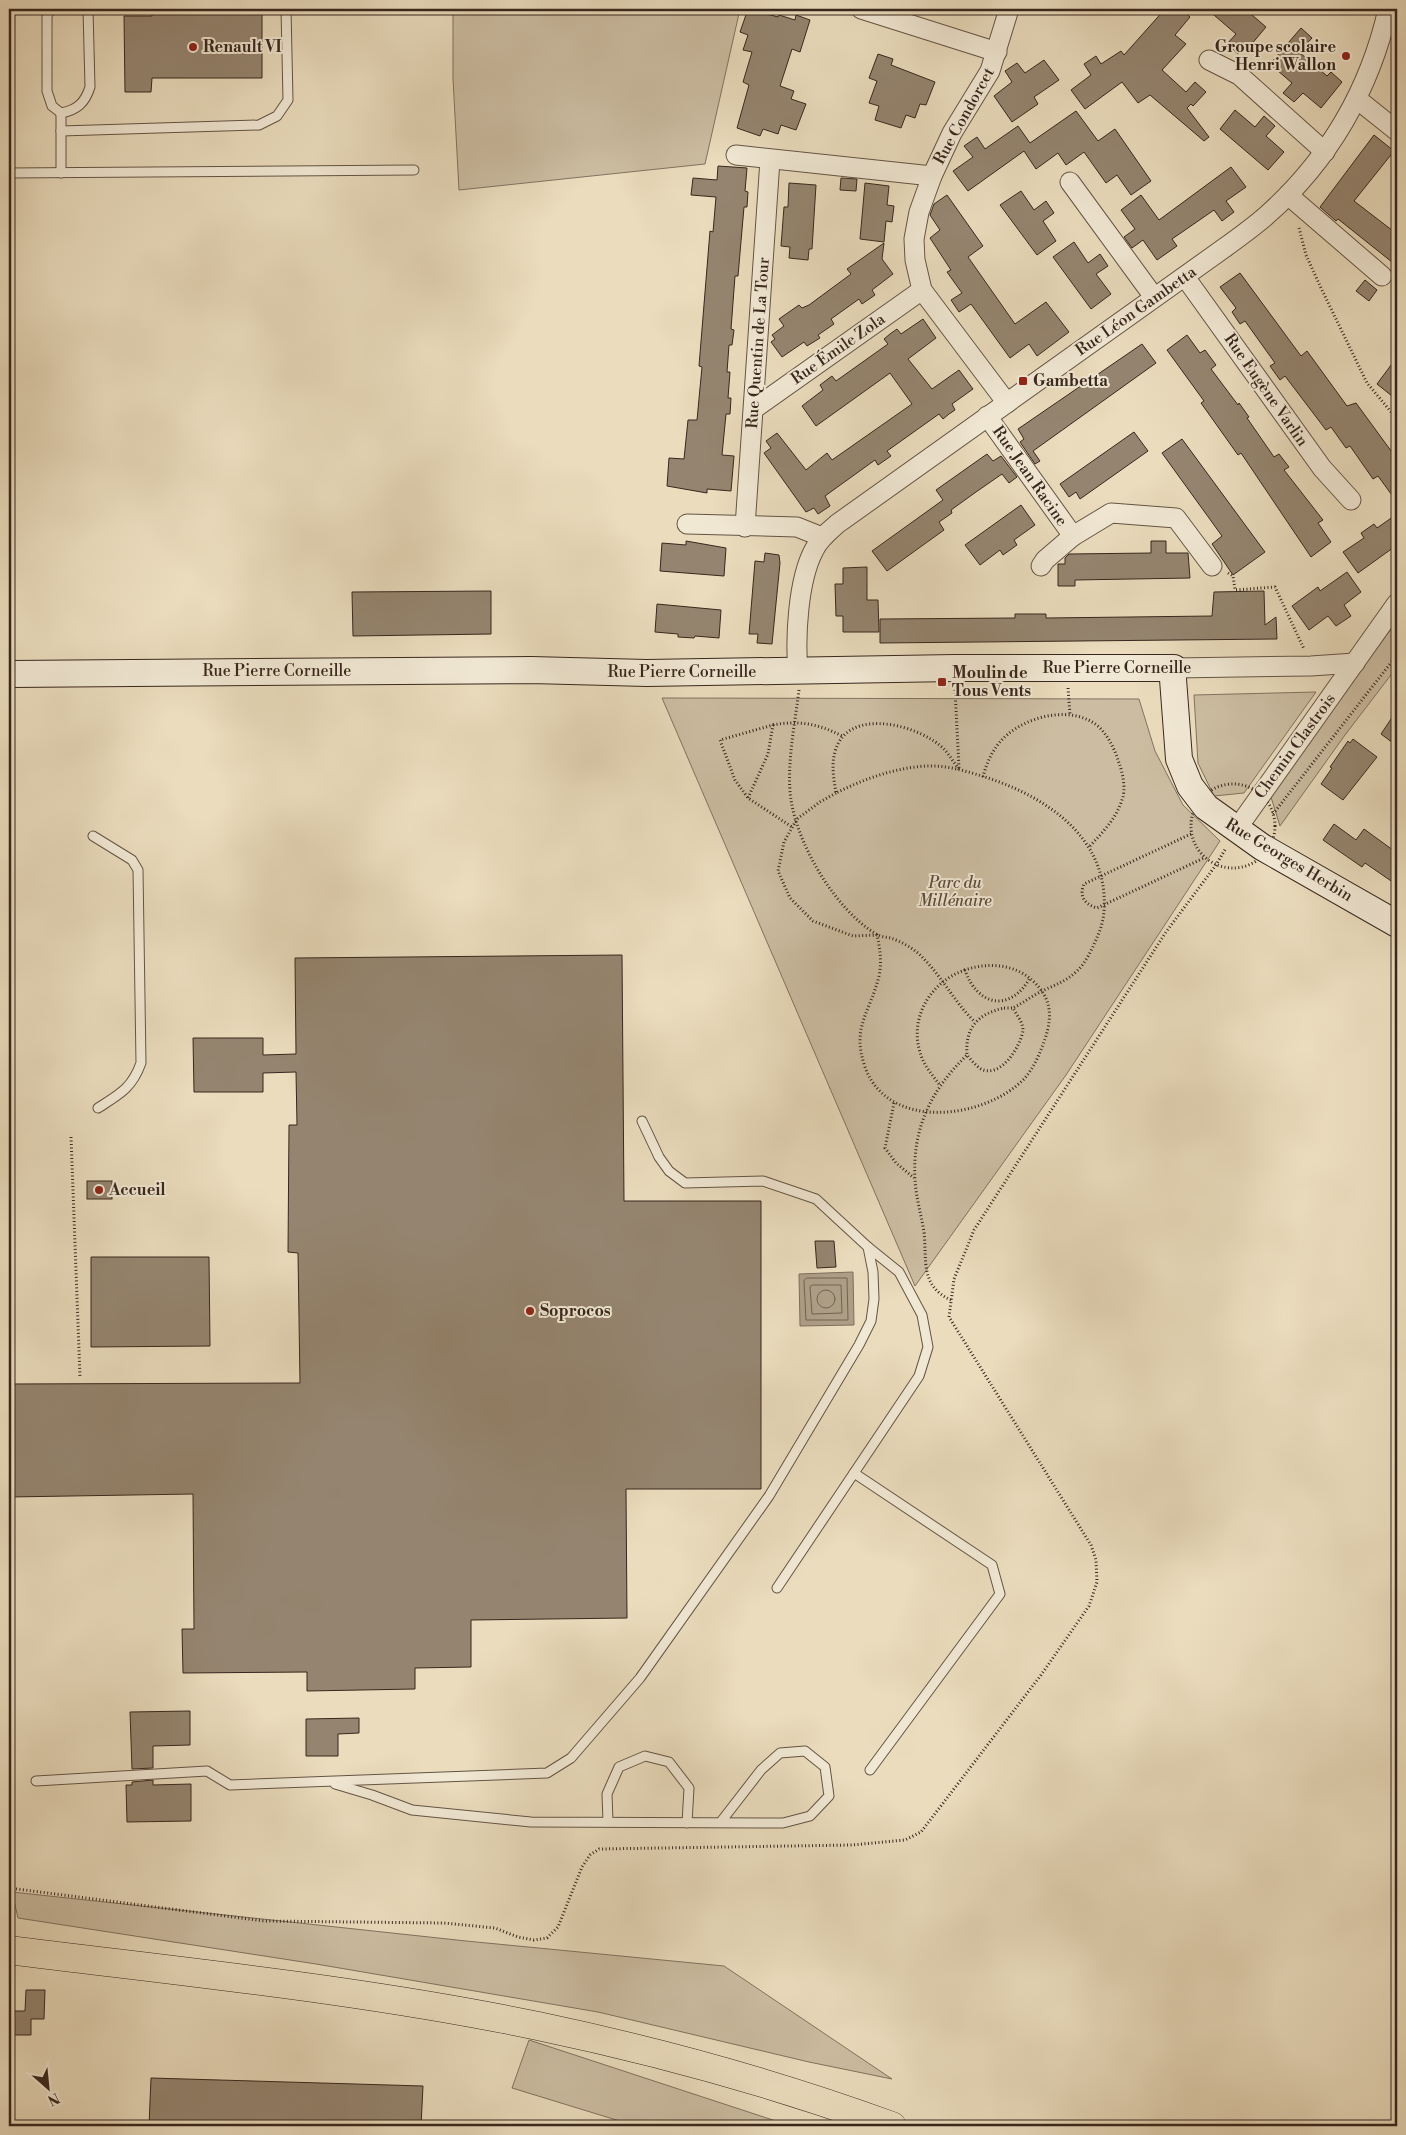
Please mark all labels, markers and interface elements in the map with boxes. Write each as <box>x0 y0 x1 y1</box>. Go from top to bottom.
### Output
place label: Renault VI <box>203 37 282 57</box>
place label: Groupe scolaire Henri Wallon <box>1215 37 1336 75</box>
marker: Renault VI <box>187 41 199 53</box>
marker: Groupe scolaire Henri Wallon <box>1340 50 1352 62</box>
street label: Rue Condorcet <box>929 64 999 168</box>
street label: Rue Quentin de La Tour <box>742 256 774 429</box>
street label: Rue Léon Gambetta <box>1072 261 1201 360</box>
street label: Rue Émile Zola <box>786 307 890 389</box>
street label: Rue Eugène Varlin <box>1220 330 1313 451</box>
place label: Gambetta <box>1033 371 1108 391</box>
marker: Gambetta <box>1017 375 1029 387</box>
street label: Rue Jean Racine <box>988 422 1072 530</box>
street label: Rue Pierre Corneille <box>1043 658 1191 678</box>
street label: Rue Pierre Corneille <box>203 661 351 681</box>
street label: Rue Pierre Corneille <box>608 662 756 682</box>
place label: Moulin de Tous Vents <box>952 663 1031 701</box>
marker: Moulin de Tous Vents <box>936 676 948 688</box>
street label: Chemin Clastrois <box>1250 689 1340 803</box>
street label: Rue Georges Herbin <box>1222 814 1357 906</box>
park label: Parc du Millénaire <box>918 873 992 911</box>
place label: Accueil <box>108 1180 166 1200</box>
marker: Accueil <box>93 1184 105 1196</box>
place label: Soprocos <box>540 1301 611 1321</box>
marker: Soprocos <box>524 1305 536 1317</box>
north arrow <box>22 2062 72 2112</box>
text: N <box>44 2088 62 2109</box>

